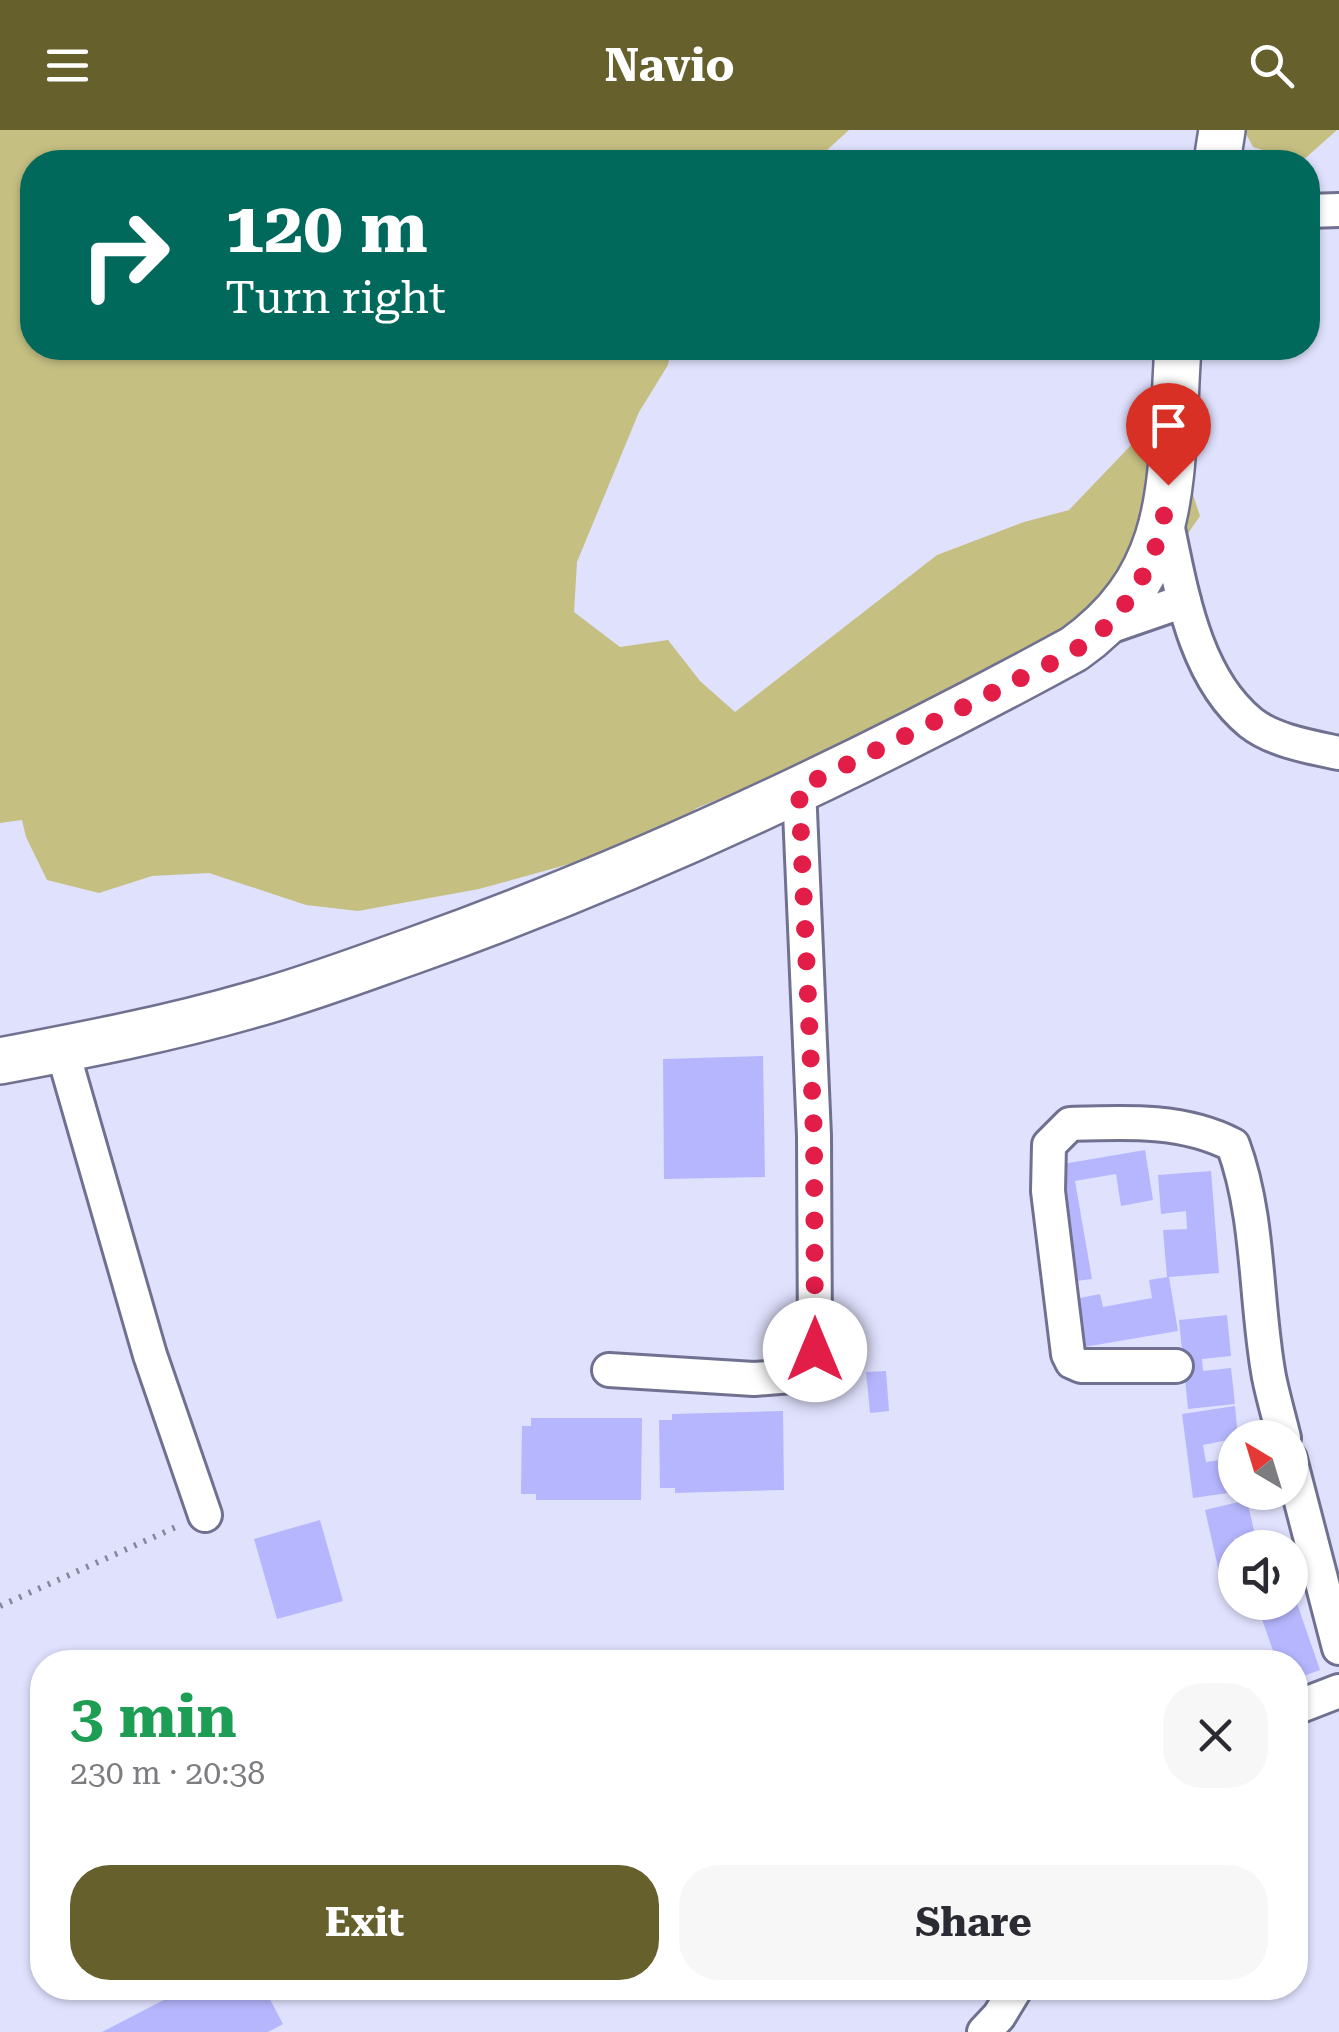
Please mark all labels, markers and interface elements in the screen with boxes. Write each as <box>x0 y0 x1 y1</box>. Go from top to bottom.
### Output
icon: menu <box>40 38 95 93</box>
icon: search <box>1244 38 1299 93</box>
text: Navio <box>604 39 735 92</box>
text: 120 m <box>225 187 428 269</box>
icon: right <box>60 190 190 320</box>
text: Turn right <box>225 271 446 324</box>
pin <box>1126 383 1211 486</box>
icon: arrive <box>1141 398 1196 453</box>
position arrow <box>763 1298 867 1402</box>
north arrow <box>1218 1420 1308 1510</box>
map controls <box>1218 1420 1308 1620</box>
button: sound <box>1218 1530 1308 1620</box>
text: 3 min <box>70 1681 237 1752</box>
button: close <box>1163 1683 1268 1788</box>
text: 230 m · 20:38 <box>70 1754 265 1792</box>
button: Exit <box>70 1865 659 1980</box>
button: Share <box>679 1865 1268 1980</box>

